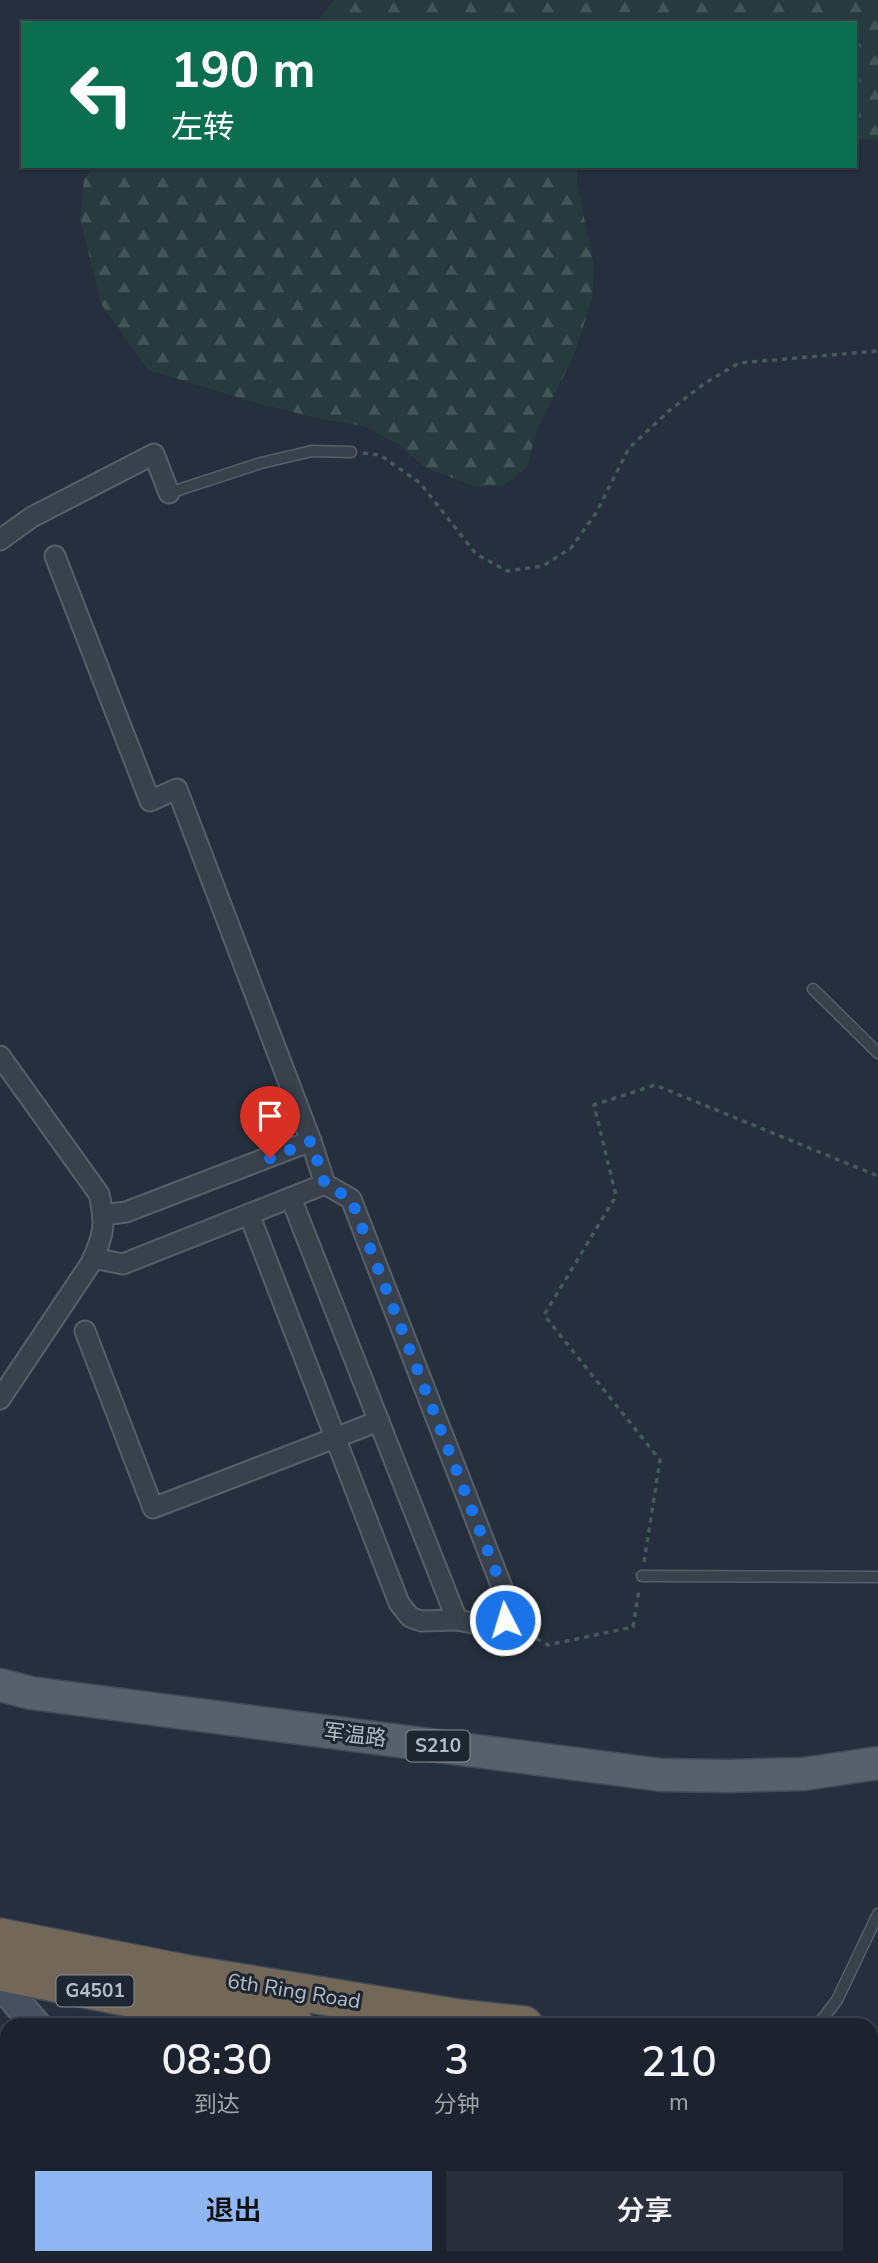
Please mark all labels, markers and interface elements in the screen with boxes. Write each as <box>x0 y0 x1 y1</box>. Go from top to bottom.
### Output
text: 190 m <box>171 37 315 104</box>
icon: left <box>56 49 147 140</box>
text: 左转 <box>171 106 235 149</box>
pin <box>240 1086 300 1158</box>
icon: arrive <box>251 1097 289 1135</box>
position arrow <box>468 1583 542 1657</box>
street label: 军温路 <box>322 1717 388 1753</box>
road number: S210 <box>406 1730 470 1762</box>
street label: 6th Ring Road <box>225 1967 363 2015</box>
road number: G4501 <box>56 1976 134 2007</box>
text: 08:30 <box>161 2032 272 2089</box>
text: 3 <box>444 2032 469 2089</box>
text: 210 <box>641 2034 717 2091</box>
text: m <box>669 2087 689 2118</box>
text: 到达 <box>194 2089 240 2120</box>
text: 分钟 <box>434 2089 480 2120</box>
button: 退出 <box>35 2171 432 2251</box>
button: 分享 <box>446 2171 843 2251</box>

